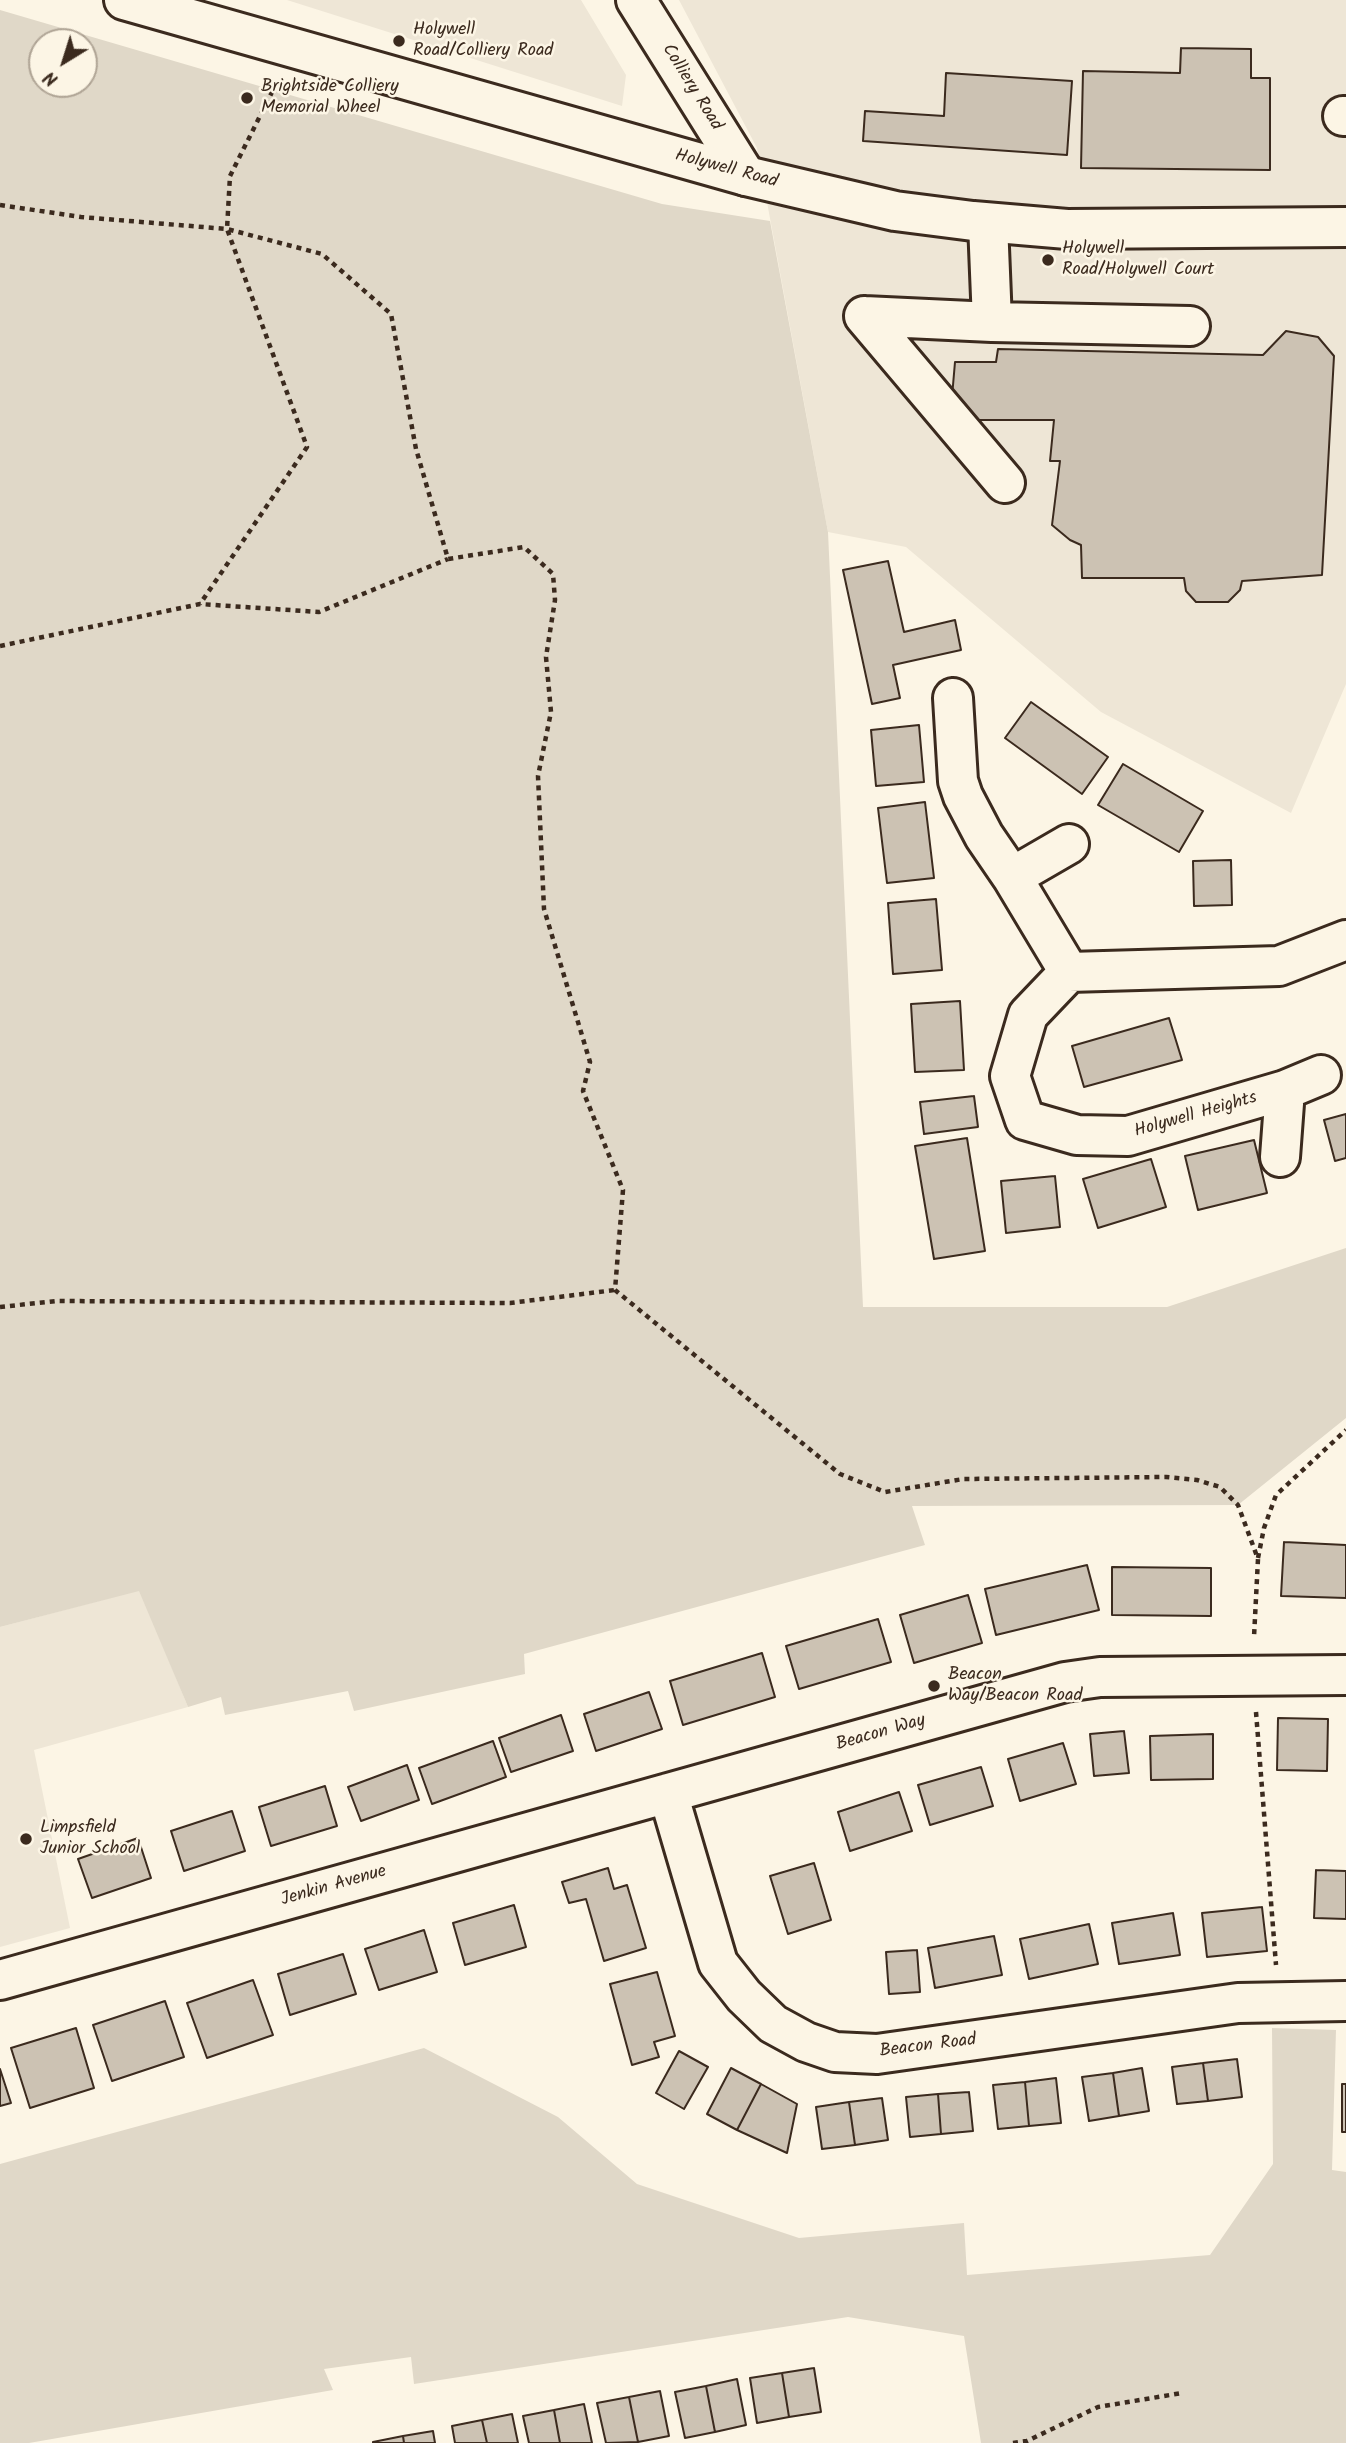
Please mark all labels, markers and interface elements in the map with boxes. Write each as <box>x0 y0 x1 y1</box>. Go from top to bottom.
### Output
place label: Holywell Road/Colliery Road <box>413 20 553 62</box>
north arrow <box>28 28 98 98</box>
marker: Holywell Road/Colliery Road <box>391 33 407 49</box>
street label: Colliery Road <box>656 41 726 135</box>
text: N <box>37 62 65 93</box>
place label: Brightside Colliery Memorial Wheel <box>261 77 399 119</box>
marker: Brightside Colliery Memorial Wheel <box>239 90 255 106</box>
street label: Holywell Road <box>672 146 780 194</box>
place label: Holywell Road/Holywell Court <box>1062 239 1214 282</box>
marker: Holywell Road/Holywell Court <box>1040 252 1056 268</box>
street label: Holywell Heights <box>1132 1088 1260 1144</box>
place label: Beacon Way/Beacon Road <box>948 1665 1082 1708</box>
marker: Beacon Way/Beacon Road <box>926 1678 942 1694</box>
street label: Beacon Way <box>834 1711 928 1757</box>
place label: Limpsfield Junior School <box>40 1818 140 1860</box>
marker: Limpsfield Junior School <box>18 1831 34 1847</box>
street label: Jenkin Avenue <box>279 1862 389 1912</box>
street label: Beacon Road <box>879 2030 977 2064</box>

